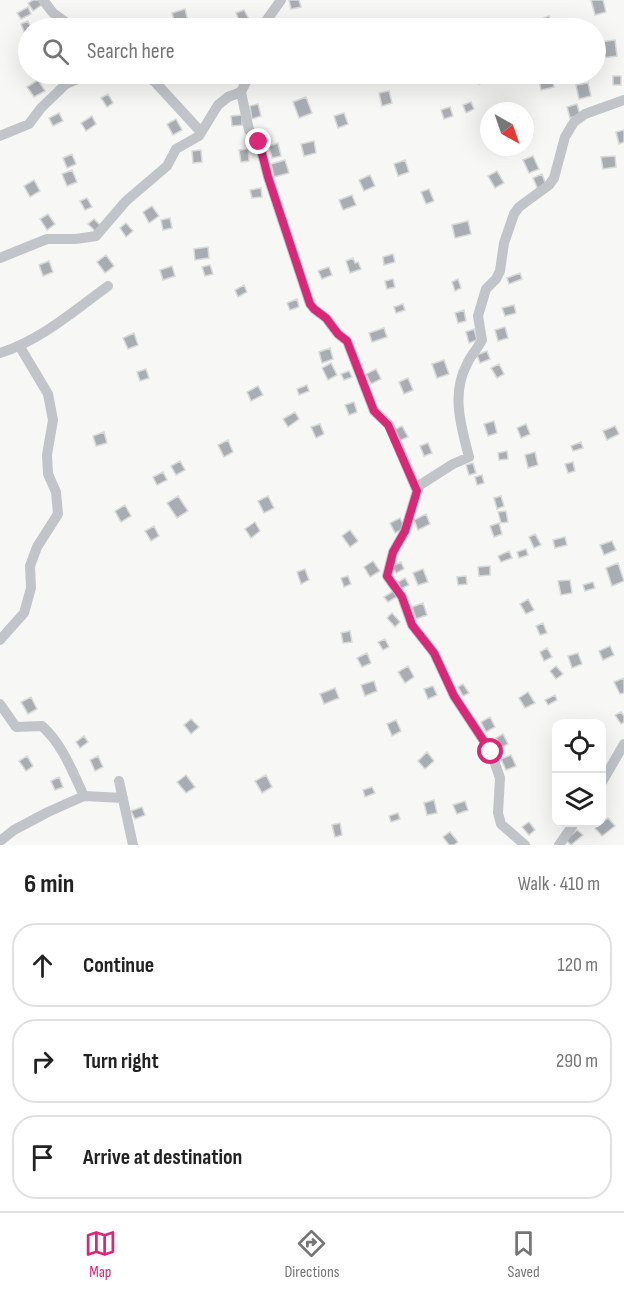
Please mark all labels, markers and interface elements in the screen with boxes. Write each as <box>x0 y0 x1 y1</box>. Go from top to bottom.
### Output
search box <box>18 18 606 84</box>
icon: search <box>39 35 72 68</box>
text: Search here <box>87 38 174 65</box>
north arrow <box>480 102 534 156</box>
route end <box>245 128 271 154</box>
map controls <box>552 719 606 827</box>
button: locate <box>552 719 606 773</box>
route start <box>477 738 503 764</box>
button: layers <box>552 773 606 827</box>
text: 6 min <box>24 869 74 900</box>
text: Walk · 410 m <box>518 872 600 896</box>
icon: ahead <box>26 949 59 982</box>
text: Continue <box>83 952 154 979</box>
text: 120 m <box>558 953 598 977</box>
icon: right <box>26 1045 59 1078</box>
text: Turn right <box>83 1048 159 1075</box>
text: 290 m <box>556 1049 598 1073</box>
icon: arrive <box>26 1141 59 1174</box>
text: Arrive at destination <box>83 1144 242 1171</box>
tab: Map <box>84 1227 117 1282</box>
tab: Directions <box>284 1227 340 1282</box>
tab: Saved <box>507 1227 540 1282</box>

